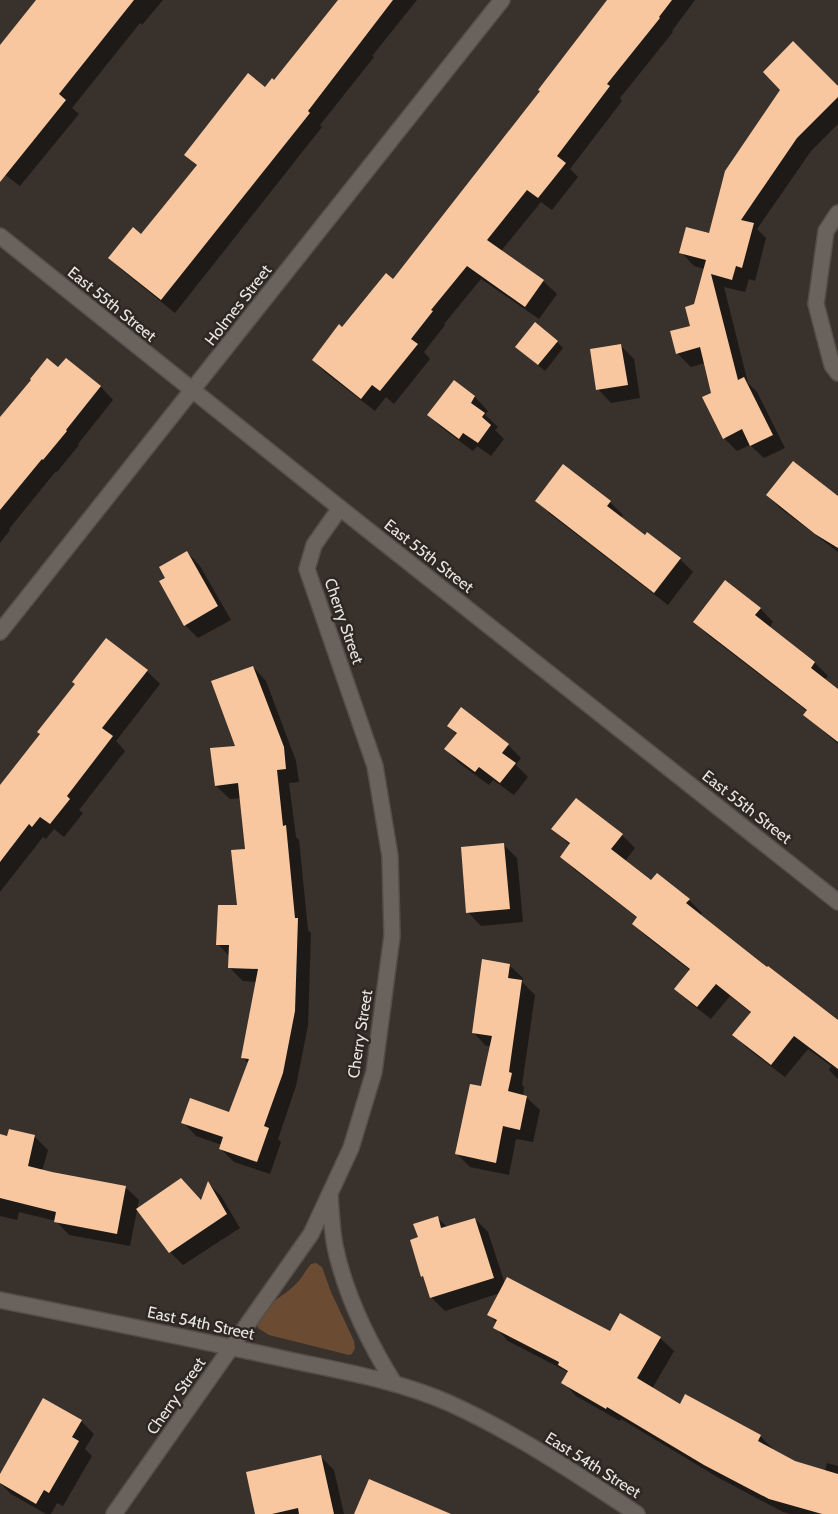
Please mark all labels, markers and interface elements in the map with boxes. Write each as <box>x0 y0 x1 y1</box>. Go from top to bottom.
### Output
street label: Holmes Street <box>201 260 276 349</box>
street label: East 55th Street <box>64 263 161 346</box>
street label: East 55th Street <box>380 515 478 597</box>
street label: Cherry Street <box>320 576 368 667</box>
street label: East 55th Street <box>698 766 796 848</box>
street label: Cherry Street <box>344 988 376 1080</box>
street label: East 54th Street <box>146 1302 257 1344</box>
street label: Cherry Street <box>143 1353 210 1438</box>
street label: East 54th Street <box>542 1428 645 1502</box>

